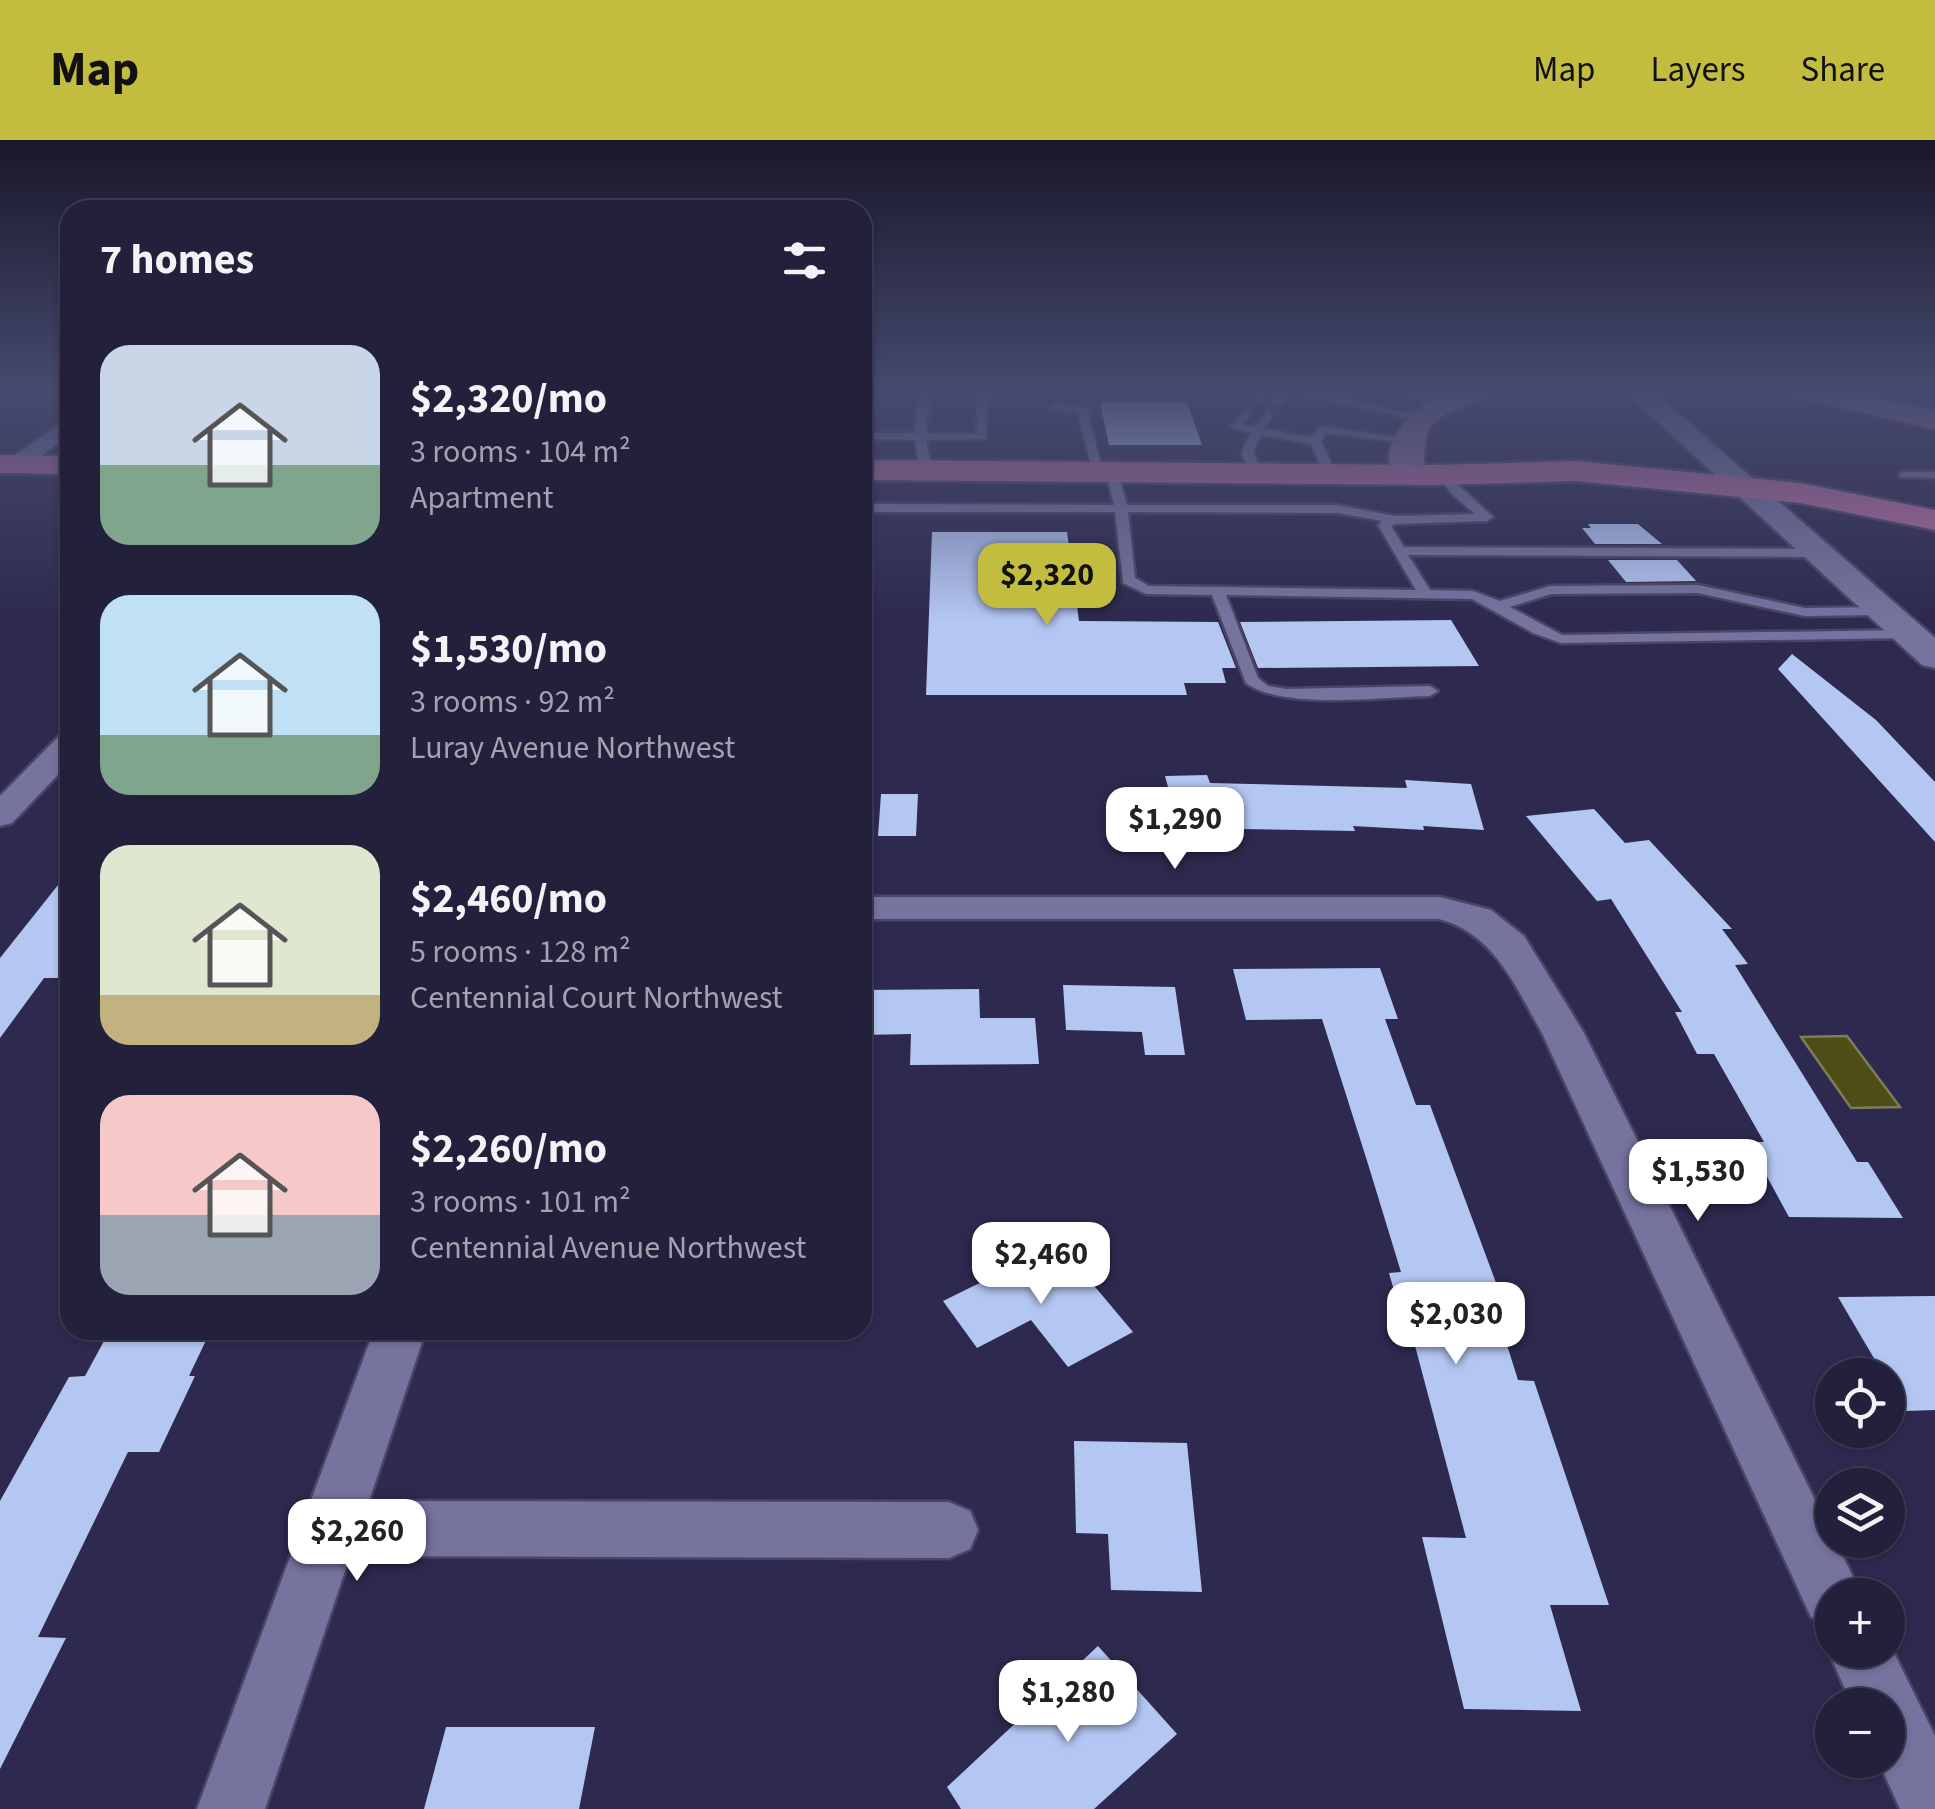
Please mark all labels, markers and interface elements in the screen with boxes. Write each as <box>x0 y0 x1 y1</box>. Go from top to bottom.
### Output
text: Map <box>50 36 139 104</box>
text: Map <box>1533 45 1596 95</box>
text: Layers <box>1651 45 1745 95</box>
text: Share <box>1800 45 1885 95</box>
text: 7 homes <box>100 230 254 290</box>
icon: filters <box>777 233 832 288</box>
text: $2,320/mo <box>410 369 607 429</box>
icon: home <box>180 385 300 505</box>
text: 3 rooms · 104 m² <box>410 429 631 475</box>
text: Apartment <box>410 475 553 521</box>
pin: $2,320 <box>966 543 1128 628</box>
text: $2,320 <box>1000 552 1094 598</box>
text: $1,530/mo <box>410 619 607 679</box>
icon: home <box>180 635 300 755</box>
text: 3 rooms · 92 m² <box>410 679 615 725</box>
text: Luray Avenue Northwest <box>410 725 735 771</box>
pin: $1,290 <box>1094 787 1256 872</box>
text: $1,290 <box>1128 796 1222 842</box>
text: $2,460/mo <box>410 869 607 929</box>
icon: home <box>180 885 300 1005</box>
text: 5 rooms · 128 m² <box>410 929 631 975</box>
text: Centennial Court Northwest <box>410 975 783 1021</box>
text: $2,260/mo <box>410 1119 607 1179</box>
icon: home <box>180 1135 300 1255</box>
pin: $1,530 <box>1617 1139 1779 1224</box>
text: $1,530 <box>1651 1148 1745 1194</box>
text: 3 rooms · 101 m² <box>410 1179 631 1225</box>
pin: $2,460 <box>960 1222 1122 1307</box>
text: Centennial Avenue Northwest <box>410 1225 806 1271</box>
text: $2,460 <box>994 1231 1088 1277</box>
pin: $2,030 <box>1375 1282 1537 1367</box>
text: $2,030 <box>1409 1291 1503 1337</box>
map controls <box>1815 1358 1905 1778</box>
button: locate <box>1815 1358 1905 1448</box>
button: layers <box>1815 1468 1905 1558</box>
pin: $2,260 <box>276 1499 438 1584</box>
text: $2,260 <box>310 1508 404 1554</box>
button: + <box>1815 1578 1905 1668</box>
pin: $1,280 <box>987 1660 1149 1745</box>
text: $1,280 <box>1021 1669 1115 1715</box>
button: − <box>1815 1688 1905 1778</box>

